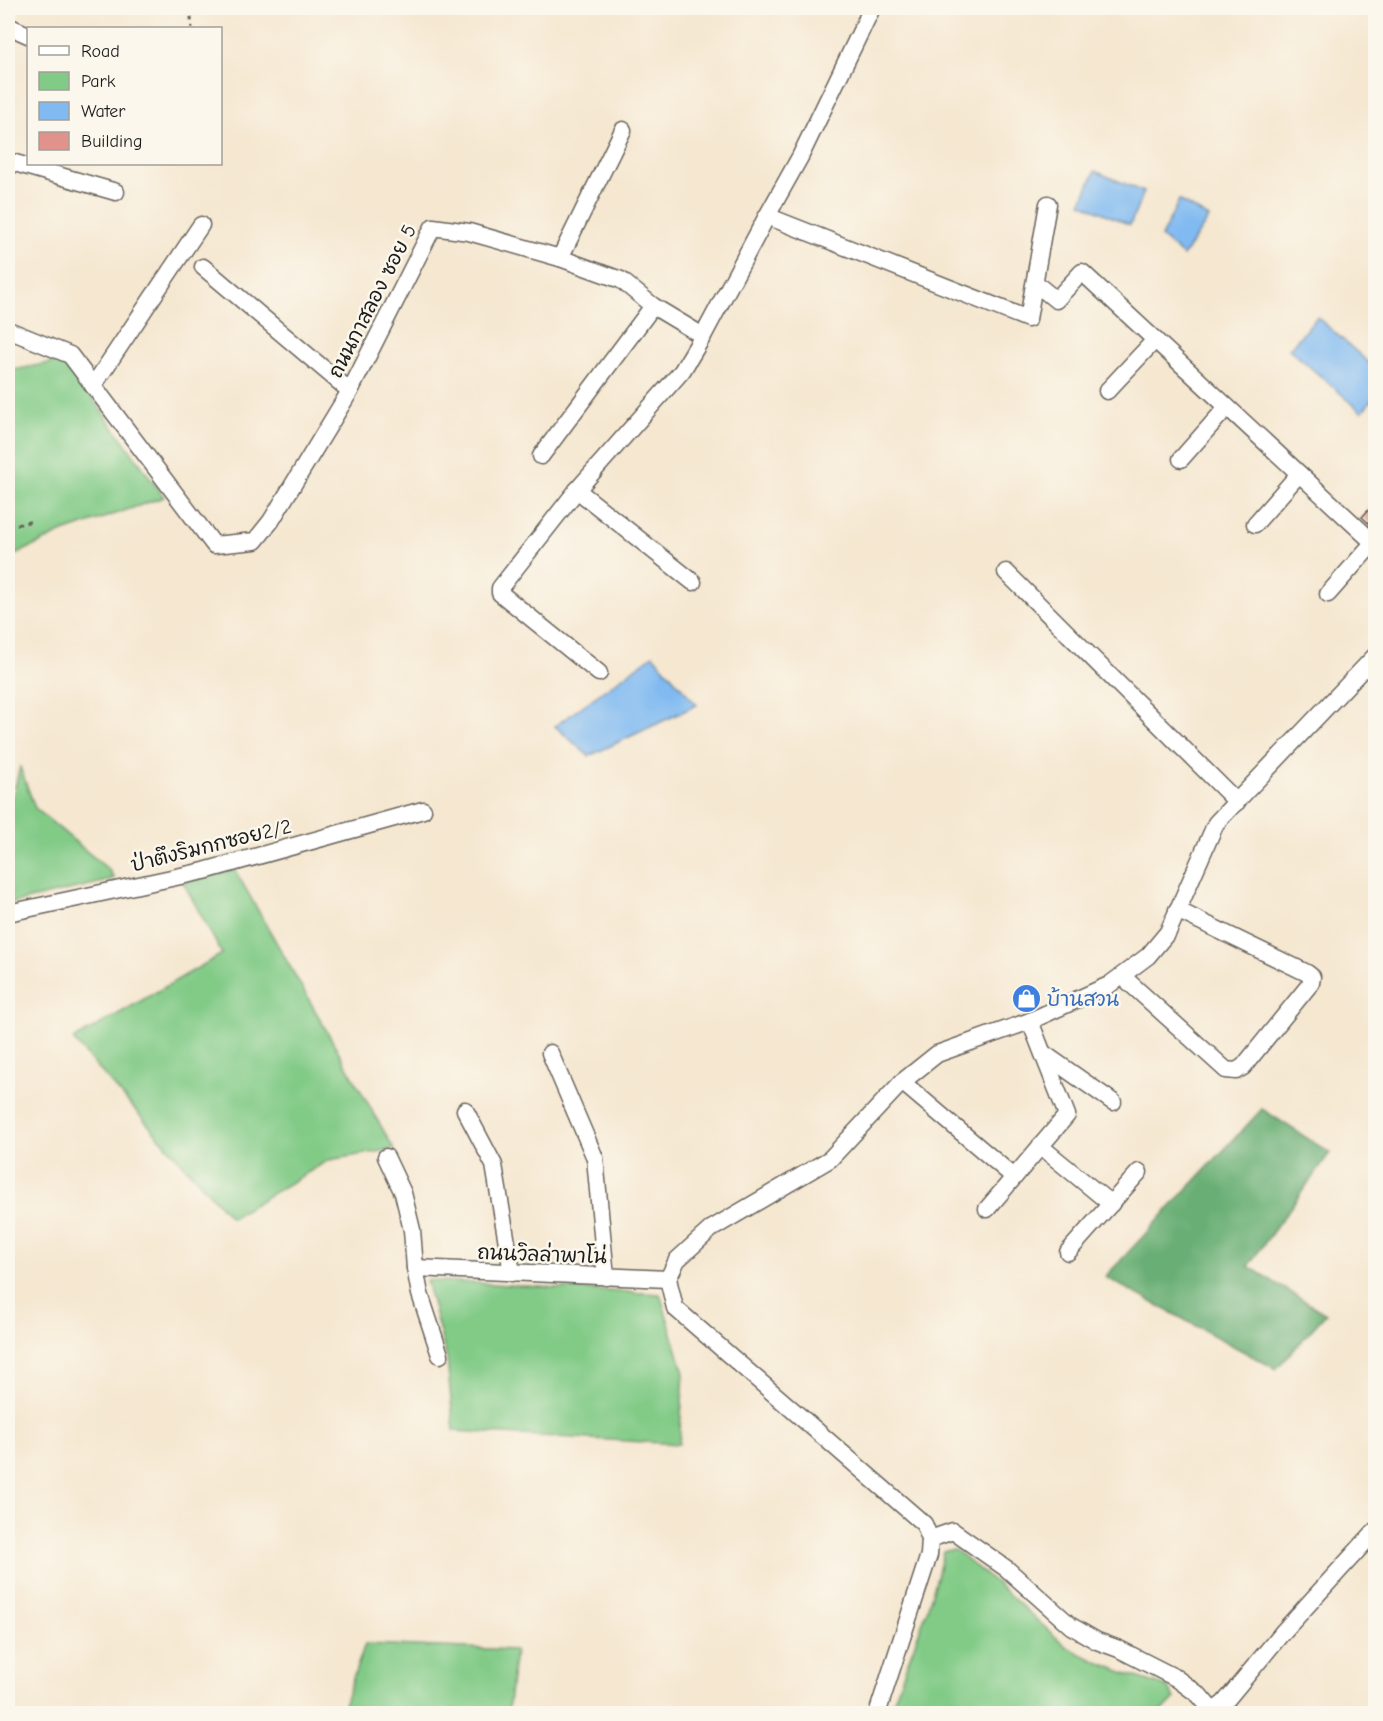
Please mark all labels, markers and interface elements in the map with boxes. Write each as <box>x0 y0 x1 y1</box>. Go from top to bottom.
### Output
legend <box>27 27 222 165</box>
text: Road <box>81 41 120 62</box>
text: Park <box>81 71 116 92</box>
text: Water <box>81 101 126 122</box>
text: Building <box>81 131 143 152</box>
street label: ถนนกาสลอง ซอย 5 <box>324 221 421 382</box>
street label: ป่าตึงริมกกซอย2/2 <box>128 812 294 877</box>
shop icon: บ้านสวน <box>1010 983 1042 1015</box>
place label: บ้านสวน <box>1047 986 1119 1011</box>
street label: ถนนวิลล่าพาโน่ <box>477 1239 607 1268</box>

